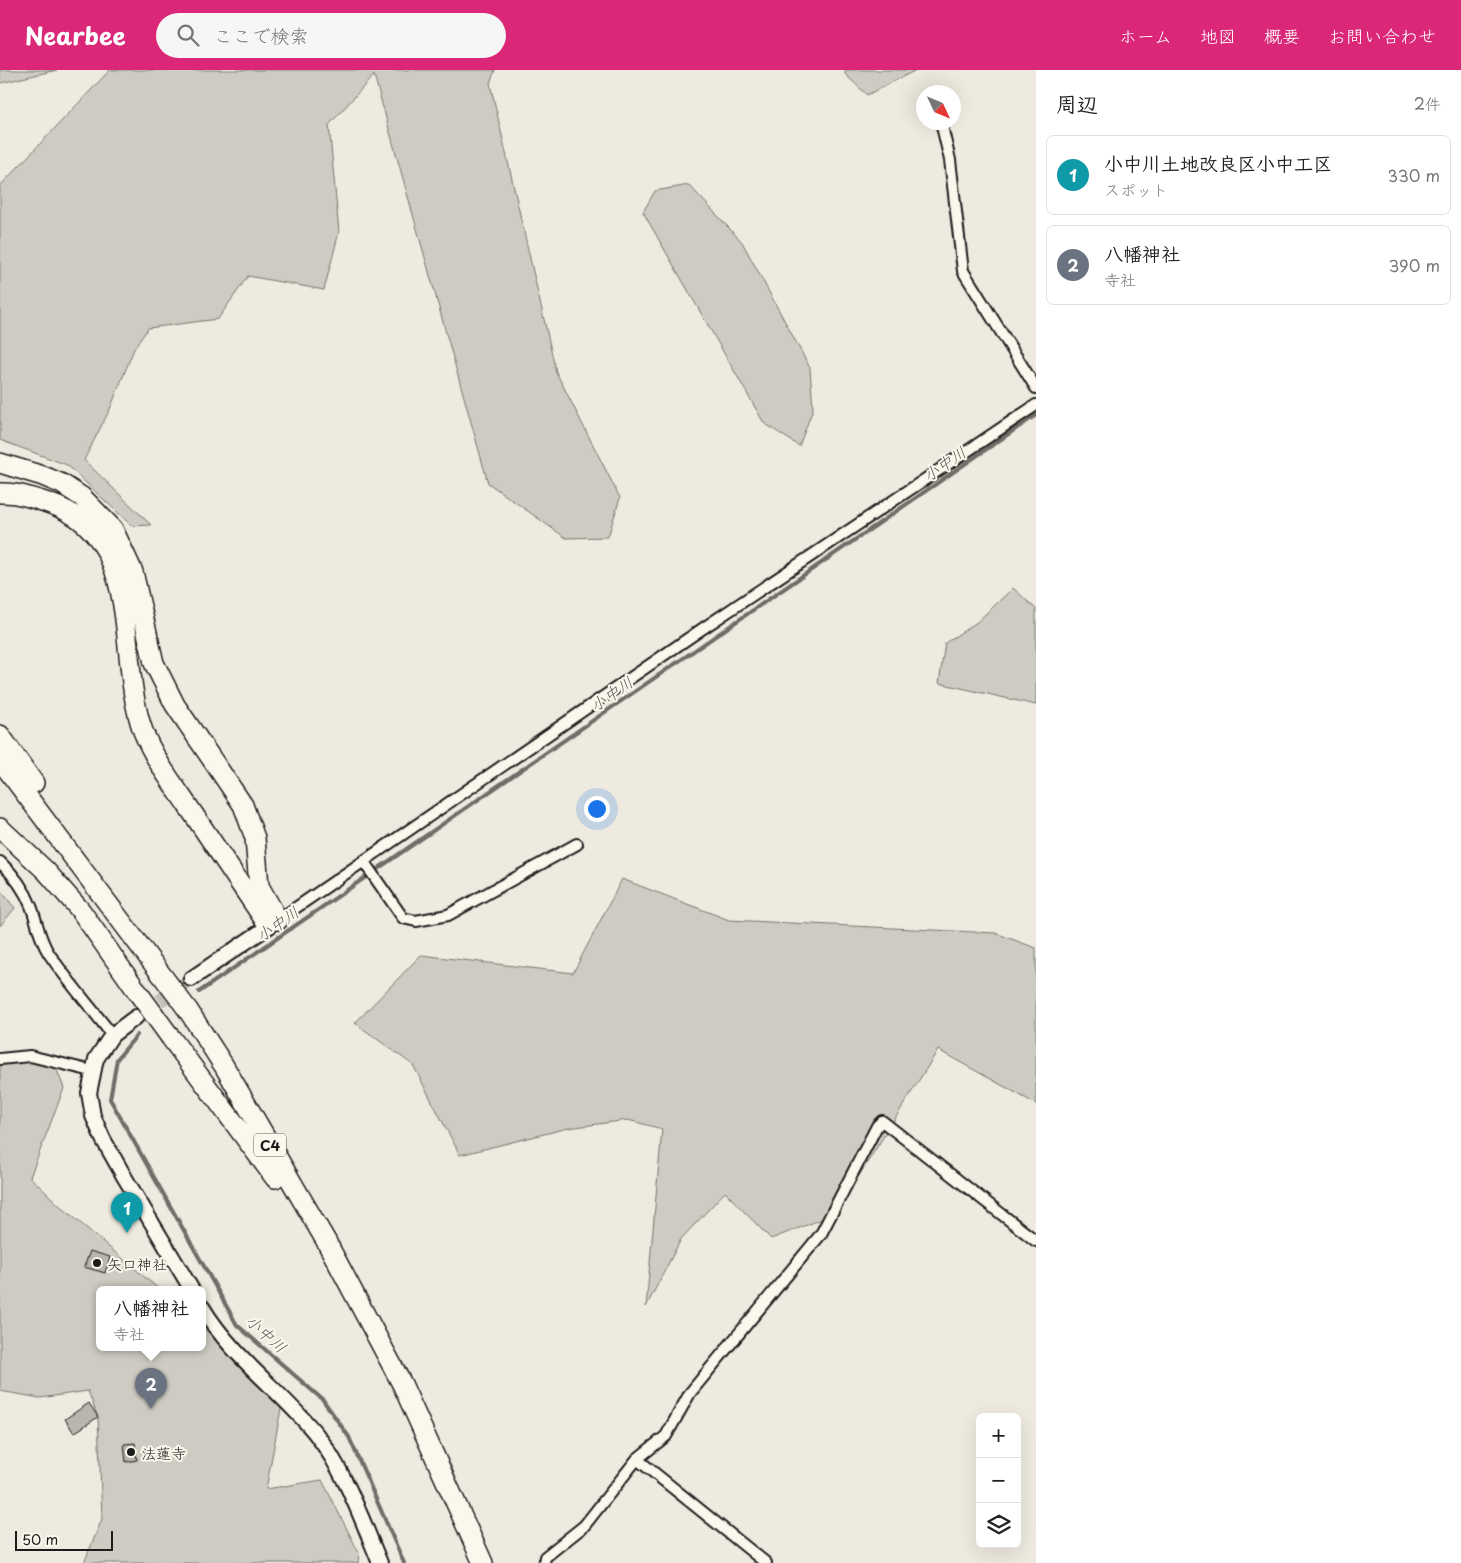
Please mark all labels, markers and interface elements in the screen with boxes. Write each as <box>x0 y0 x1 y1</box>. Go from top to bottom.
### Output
search box <box>156 13 506 58</box>
text: Nearbee <box>25 17 126 53</box>
icon: search <box>174 21 202 49</box>
text: ここで検索 <box>214 21 309 49</box>
text: ホーム <box>1119 22 1172 49</box>
text: 地図 <box>1200 22 1236 49</box>
text: 概要 <box>1264 22 1300 49</box>
text: お問い合わせ <box>1328 22 1436 49</box>
north arrow <box>916 85 961 130</box>
text: 周辺 <box>1056 87 1098 119</box>
text: 2件 <box>1414 91 1441 115</box>
text: 小中川土地改良区小中工区 <box>1104 149 1332 177</box>
text: 1 <box>1069 163 1077 187</box>
text: 330 m <box>1387 163 1440 187</box>
text: スポット <box>1104 177 1168 201</box>
text: 八幡神社 <box>1104 239 1180 267</box>
text: 2 <box>1067 253 1079 277</box>
text: 390 m <box>1389 253 1440 277</box>
text: 寺社 <box>1104 267 1136 291</box>
water label: 小中川 <box>917 439 971 487</box>
water label: 小中川 <box>584 669 638 717</box>
your location <box>584 796 610 822</box>
water label: 小中川 <box>250 899 304 947</box>
road number: C4 <box>254 1134 286 1156</box>
pin: 1 <box>111 1192 143 1233</box>
place label: 矢口神社 <box>107 1252 167 1275</box>
marker: 矢口神社 <box>91 1257 103 1269</box>
popup <box>96 1286 206 1351</box>
text: 八幡神社 <box>113 1293 189 1321</box>
water label: 小中川 <box>241 1308 293 1358</box>
text: 寺社 <box>113 1321 145 1345</box>
pin: 2 <box>135 1368 167 1409</box>
map controls <box>976 1413 1021 1548</box>
button: + <box>976 1413 1021 1458</box>
place label: 法蓮寺 <box>141 1441 186 1464</box>
marker: 法蓮寺 <box>125 1446 137 1458</box>
button: − <box>976 1458 1021 1503</box>
button: layers <box>976 1503 1021 1548</box>
scale bar <box>15 1528 112 1551</box>
text: 50 m <box>22 1529 58 1550</box>

